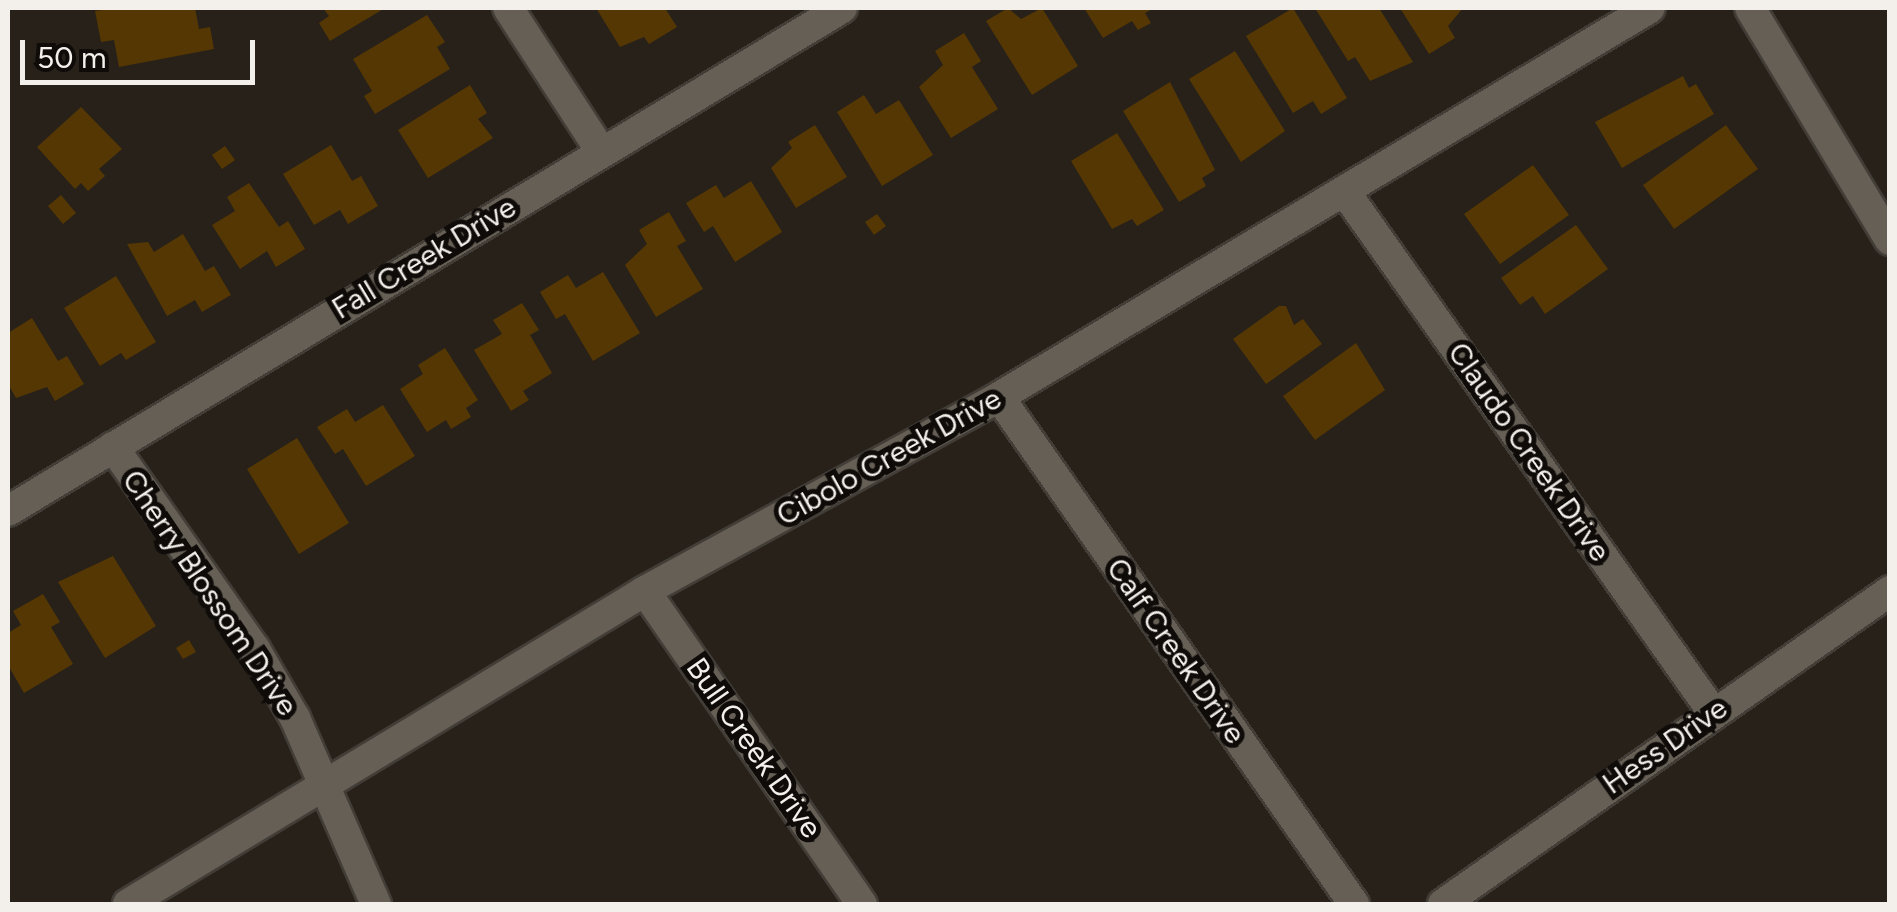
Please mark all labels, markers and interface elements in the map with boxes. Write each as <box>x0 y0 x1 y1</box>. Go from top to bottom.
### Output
scale bar <box>25 20 260 82</box>
text: 50 m <box>37 39 106 76</box>
street label: Fall Creek Drive <box>326 189 522 327</box>
street label: Claudo Creek Drive <box>1440 336 1618 568</box>
street label: Cibolo Creek Drive <box>771 380 1007 534</box>
street label: Cherry Blossom Drive <box>114 463 306 723</box>
street label: Calf Creek Drive <box>1099 551 1253 751</box>
street label: Bull Creek Drive <box>679 651 829 845</box>
street label: Hess Drive <box>1596 690 1734 802</box>

